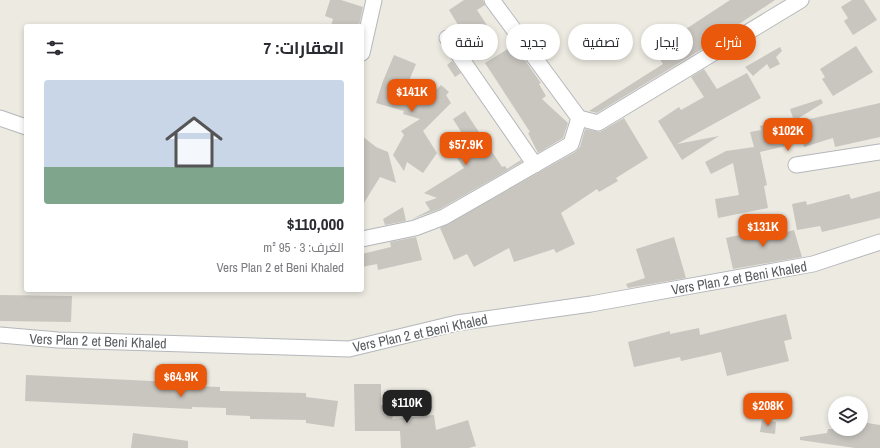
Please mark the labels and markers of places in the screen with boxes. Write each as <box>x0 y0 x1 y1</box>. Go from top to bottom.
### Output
pin: $141K <box>384 79 440 113</box>
pin: $102K <box>760 118 816 152</box>
pin: $57.9K <box>433 132 499 166</box>
pin: $131K <box>735 214 791 248</box>
pin: $64.9K <box>148 364 214 398</box>
pin: $110K <box>379 390 435 424</box>
pin: $208K <box>740 393 796 427</box>

